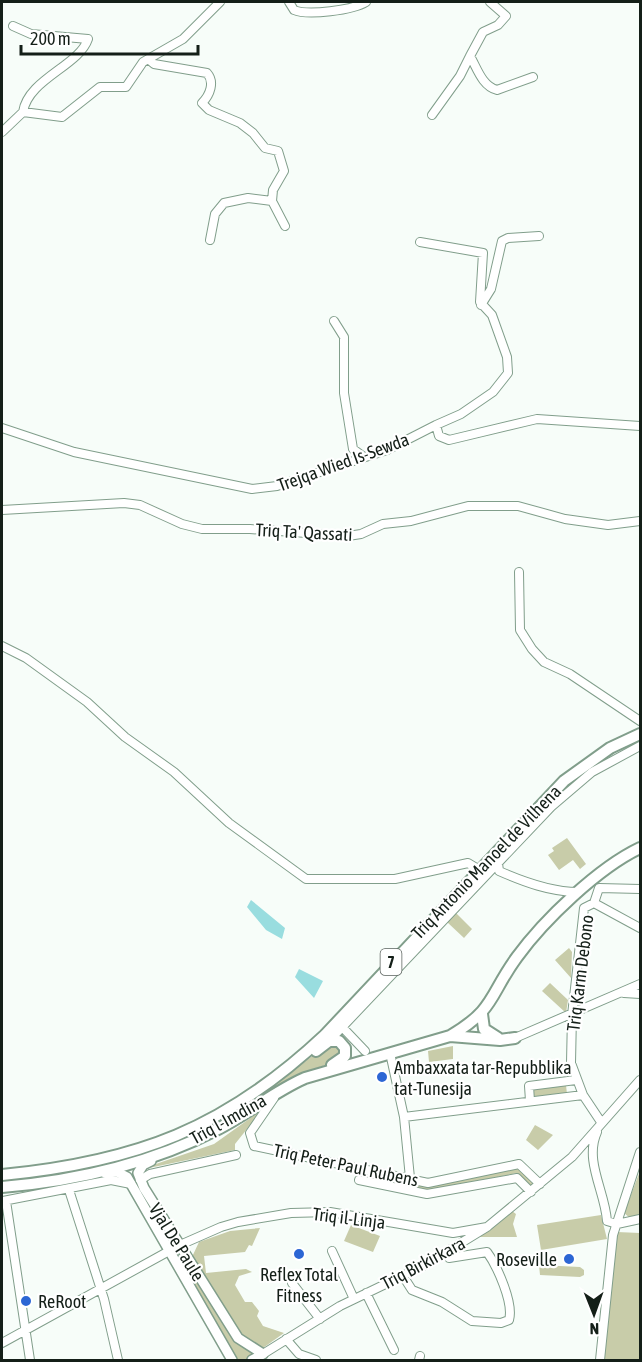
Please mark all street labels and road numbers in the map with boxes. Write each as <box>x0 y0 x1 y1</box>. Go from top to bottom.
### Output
street label: Trejqa Wied Is-Sewda <box>274 428 412 496</box>
street label: Triq Ta' Qassati <box>255 519 353 545</box>
street label: Triq Antonio Manoel de Vilhena <box>407 781 565 943</box>
street label: Triq Karm Debono <box>562 914 598 1032</box>
road number: 7 <box>380 949 402 975</box>
street label: Triq l-Imdina <box>186 1089 270 1149</box>
street label: Triq Peter Paul Rubens <box>272 1139 420 1191</box>
street label: Vjal De Paule <box>145 1199 209 1285</box>
street label: Triq il-Linja <box>311 1203 387 1233</box>
street label: Triq Birkirkara <box>378 1232 468 1294</box>

